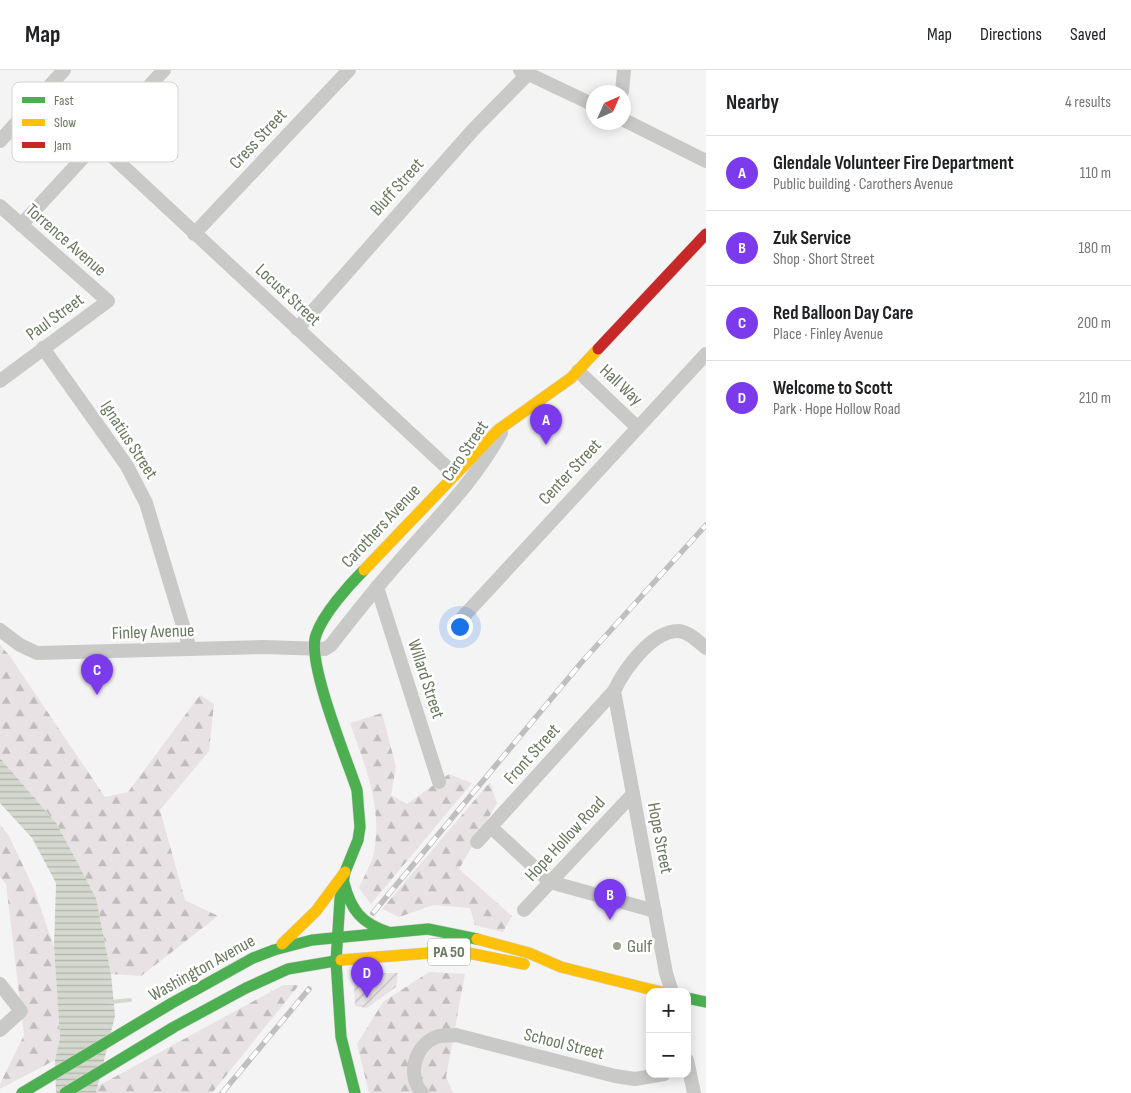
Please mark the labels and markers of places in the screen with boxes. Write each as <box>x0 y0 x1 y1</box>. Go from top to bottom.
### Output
pin: A <box>530 404 562 445</box>
pin: C <box>81 654 113 695</box>
pin: B <box>594 879 626 920</box>
place label: Gulf <box>627 936 653 957</box>
marker: Gulf <box>611 940 623 952</box>
pin: D <box>351 957 383 998</box>

